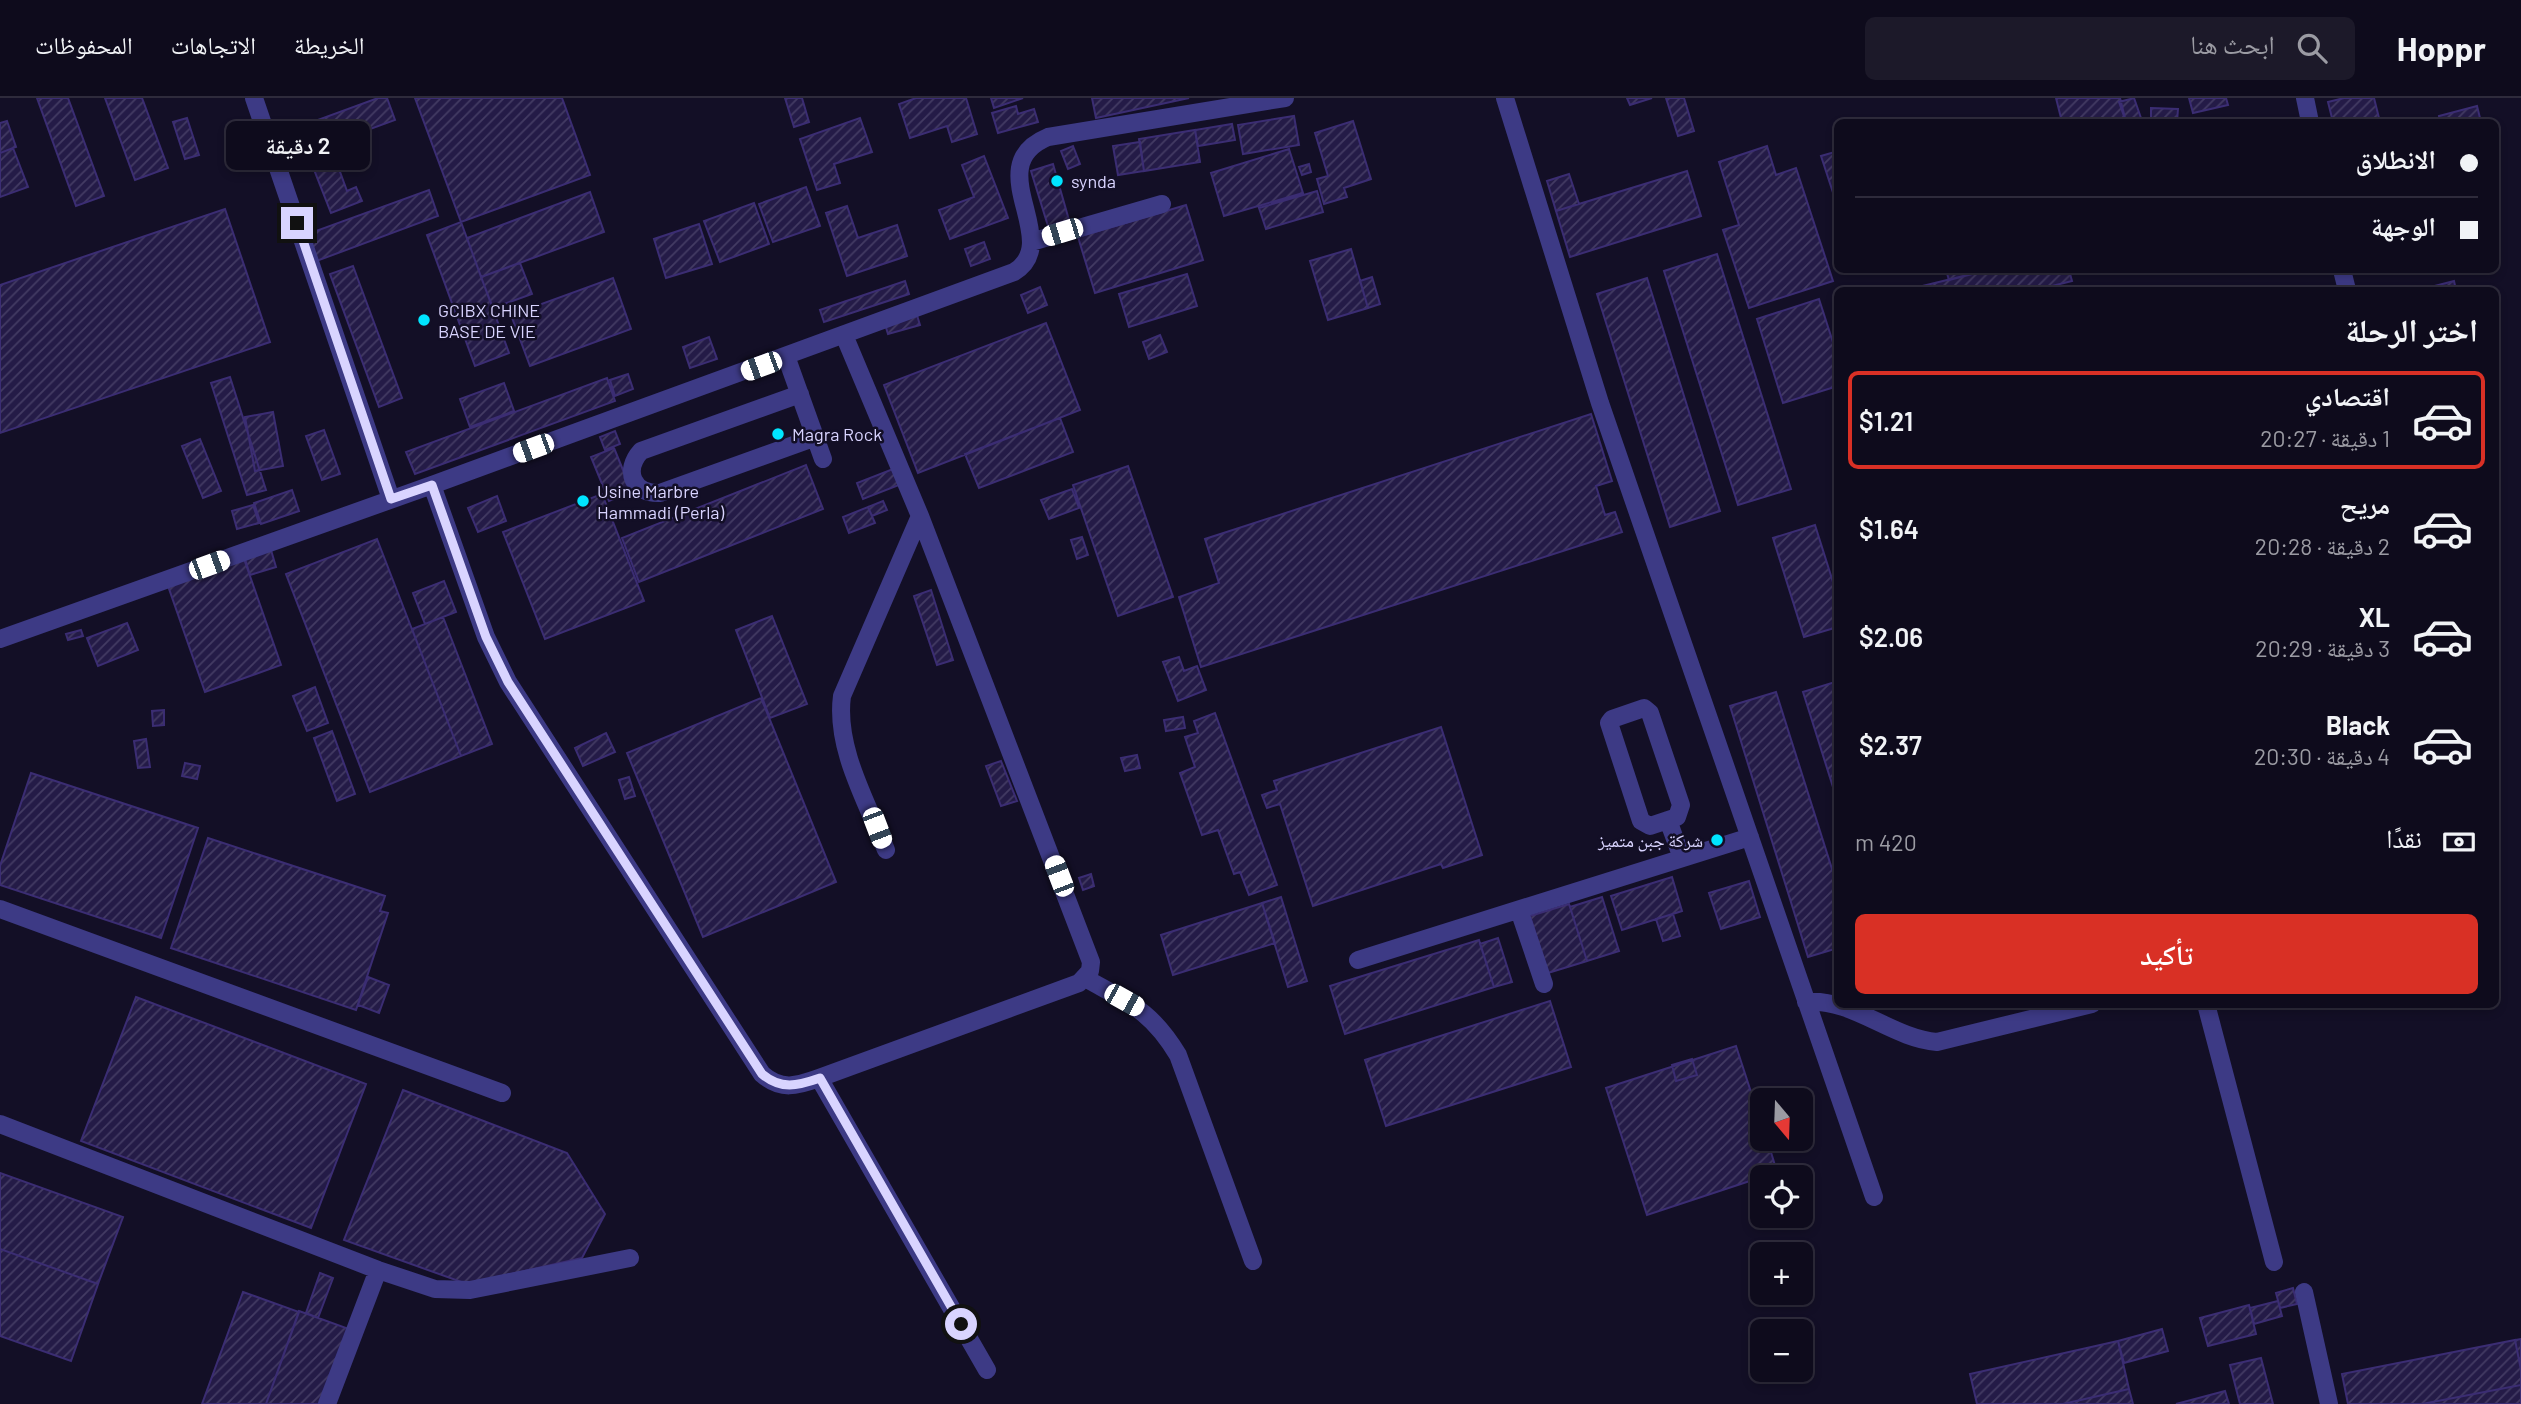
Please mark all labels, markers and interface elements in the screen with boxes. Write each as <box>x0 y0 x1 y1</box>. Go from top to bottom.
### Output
search box <box>1865 17 2355 80</box>
text: ابحث هنا <box>2190 28 2275 59</box>
text: Hoppr <box>2397 28 2486 68</box>
icon: search <box>2293 29 2331 67</box>
text: المحفوظات <box>35 30 133 59</box>
text: الاتجاهات <box>171 30 256 59</box>
text: الخريطة <box>294 30 365 59</box>
callout: 2 دقيقة <box>225 122 369 170</box>
text: 2 دقيقة <box>265 131 331 159</box>
text: الانطلاق <box>2356 143 2436 174</box>
place label: synda <box>1071 170 1116 192</box>
marker: synda <box>1049 173 1065 189</box>
route end <box>281 207 313 239</box>
text: الوجهة <box>2371 210 2436 241</box>
car <box>1039 216 1086 248</box>
place label: GCIBX CHINE BASE DE VIE <box>438 299 540 342</box>
text: اختر الرحلة <box>2345 310 2478 348</box>
marker: GCIBX CHINE BASE DE VIE <box>416 312 432 328</box>
car <box>738 349 785 383</box>
text: اقتصادي <box>2305 380 2390 411</box>
icon: car <box>2411 389 2474 452</box>
text: $1.21 <box>1859 405 1913 436</box>
place label: Magra Rock <box>792 423 882 445</box>
text: 1 دقيقة · 20:27 <box>2260 424 2390 452</box>
marker: Magra Rock <box>770 426 786 442</box>
car <box>510 431 557 465</box>
place label: Usine Marbre Hammadi (Perla) <box>597 480 724 523</box>
text: مريح <box>2340 488 2390 519</box>
marker: Usine Marbre Hammadi (Perla) <box>575 493 591 509</box>
icon: car <box>2411 497 2474 560</box>
text: $1.64 <box>1859 513 1919 544</box>
text: 2 دقيقة · 20:28 <box>2255 532 2390 560</box>
car <box>186 548 233 582</box>
text: XL <box>2359 601 2390 632</box>
icon: car <box>2411 605 2474 668</box>
text: $2.06 <box>1859 621 1923 652</box>
text: 3 دقيقة · 20:29 <box>2255 634 2390 662</box>
text: Black <box>2326 709 2390 740</box>
icon: car <box>2411 713 2474 776</box>
text: $2.37 <box>1859 729 1922 760</box>
text: 4 دقيقة · 20:30 <box>2254 742 2390 770</box>
car <box>860 805 895 851</box>
text: نقدًا <box>2386 822 2422 853</box>
icon: cash <box>2440 823 2478 861</box>
text: 420 m <box>1855 828 1917 856</box>
place label: شركة جبن متميز <box>1597 829 1703 852</box>
marker: شركة جبن متميز <box>1709 832 1725 848</box>
car <box>1042 853 1077 899</box>
button: تأكيد <box>1855 914 2478 994</box>
car <box>1101 981 1148 1019</box>
north arrow <box>1750 1088 1813 1152</box>
map controls <box>1750 1088 1813 1382</box>
button: locate <box>1750 1165 1813 1228</box>
button: + <box>1750 1242 1813 1305</box>
route start <box>945 1308 977 1340</box>
button: − <box>1750 1319 1813 1382</box>

